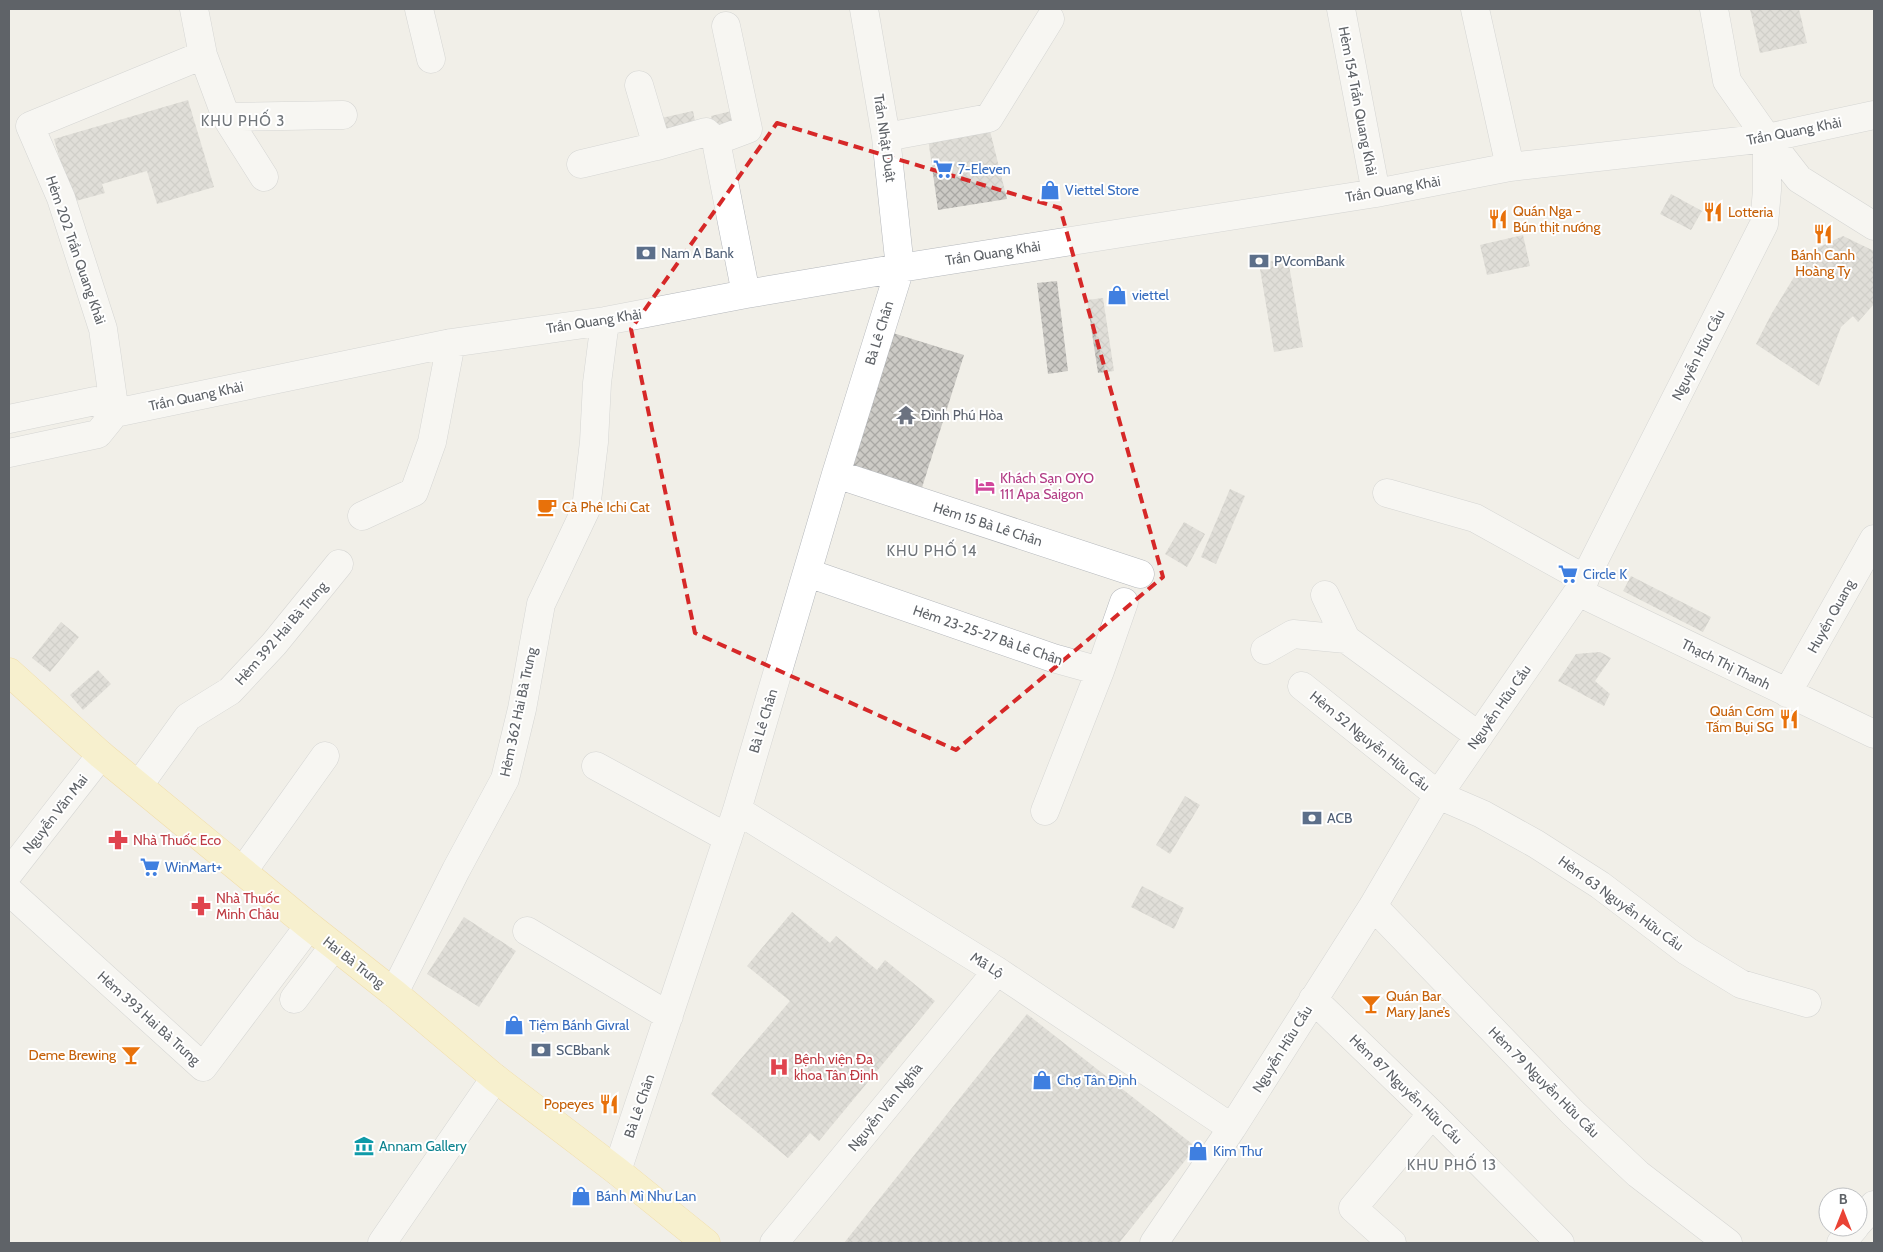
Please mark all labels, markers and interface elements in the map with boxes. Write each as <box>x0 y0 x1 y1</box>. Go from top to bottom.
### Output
street label: Hẻm 154 Trần Quang Khải <box>1335 25 1381 177</box>
street label: Trần Nhật Duật <box>870 93 900 183</box>
district label: KHU PHỐ 3 <box>201 109 285 130</box>
street label: Trần Quang Khải <box>1745 113 1843 149</box>
supermarket icon: 7-Eleven <box>932 158 954 180</box>
place label: 7-Eleven <box>958 160 1011 178</box>
street label: Trần Quang Khải <box>1344 172 1442 206</box>
street label: Hẻm 202 Trần Quang Khải <box>42 173 110 327</box>
shop icon: Viettel Store <box>1039 179 1061 201</box>
place label: Viettel Store <box>1065 181 1139 199</box>
restaurant icon: Lotteria <box>1702 201 1724 223</box>
place label: Quán Nga - Bún thịt nướng <box>1513 202 1601 236</box>
place label: Lotteria <box>1728 203 1773 221</box>
restaurant icon: Quán Nga - Bún thịt nướng <box>1487 208 1509 230</box>
restaurant icon: Bánh Canh Hoàng Ty <box>1812 223 1834 245</box>
street label: Trần Quang Khải <box>944 237 1042 269</box>
bank icon: Nam A Bank <box>635 242 657 264</box>
place label: Nam A Bank <box>661 244 735 262</box>
place label: Bánh Canh Hoàng Ty <box>1791 246 1855 280</box>
bank icon: PVcomBank <box>1248 250 1270 272</box>
place label: PVcomBank <box>1274 252 1346 270</box>
shop icon: viettel <box>1106 284 1128 306</box>
place label: viettel <box>1132 286 1170 304</box>
street label: Bà Lê Chân <box>861 299 897 367</box>
street label: Trần Quang Khải <box>545 305 643 337</box>
street label: Nguyễn Hữu Cầu <box>1667 307 1729 403</box>
street label: Trần Quang Khải <box>147 377 245 415</box>
temple icon: Đình Phú Hòa <box>895 404 917 426</box>
place label: Đình Phú Hòa <box>921 406 1003 424</box>
place label: Khách Sạn OYO 111 Apa Saigon <box>1000 469 1094 503</box>
hotel icon: Khách Sạn OYO 111 Apa Saigon <box>974 475 996 497</box>
cafe icon: Cà Phê Ichi Cat <box>536 496 558 518</box>
place label: Cà Phê Ichi Cat <box>562 498 650 516</box>
street label: Hẻm 15 Bà Lê Chân <box>931 498 1045 550</box>
district label: KHU PHỐ 14 <box>887 539 977 560</box>
supermarket icon: Circle K <box>1557 563 1579 585</box>
place label: Circle K <box>1583 565 1627 583</box>
street label: Huyền Quang <box>1803 575 1859 656</box>
street label: Hẻm 392 Hai Bà Trưng <box>231 577 332 689</box>
street label: Hẻm 23-25-27 Bà Lê Chân <box>911 601 1065 669</box>
street label: Thạch Thị Thanh <box>1678 635 1774 693</box>
street label: Hẻm 362 Hai Bà Trưng <box>495 645 541 778</box>
street label: Nguyễn Hữu Cầu <box>1463 661 1535 753</box>
street label: Bà Lê Chân <box>745 687 781 755</box>
street label: Hẻm 52 Nguyễn Hữu Cầu <box>1306 687 1434 795</box>
place label: Quán Cơm Tấm Bụi SG <box>1706 702 1774 736</box>
restaurant icon: Quán Cơm Tấm Bụi SG <box>1778 708 1800 730</box>
street label: Nguyễn Văn Mai <box>18 771 92 857</box>
bank icon: ACB <box>1301 807 1323 829</box>
place label: ACB <box>1327 809 1352 827</box>
pharmacy icon: Nhà Thuốc Eco <box>107 829 129 851</box>
place label: Nhà Thuốc Eco <box>133 831 221 849</box>
street label: Hẻm 63 Nguyễn Hữu Cầu <box>1555 852 1687 954</box>
supermarket icon: WinMart+ <box>139 856 161 878</box>
place label: WinMart+ <box>165 858 222 876</box>
place label: Nhà Thuốc Minh Châu <box>216 889 280 923</box>
pharmacy icon: Nhà Thuốc Minh Châu <box>190 895 212 917</box>
street label: Hai Bà Trưng <box>319 932 389 992</box>
street label: Mã Lộ <box>967 948 1007 982</box>
street label: Hẻm 393 Hai Bà Trưng <box>94 967 205 1070</box>
place label: Quán Bar Mary Jane’s <box>1386 987 1450 1021</box>
bar icon: Quán Bar Mary Jane’s <box>1360 993 1382 1015</box>
street label: Nguyễn Hữu Cầu <box>1248 1002 1316 1096</box>
shop icon: Tiệm Bánh Givral <box>503 1014 525 1036</box>
place label: Tiệm Bánh Givral <box>529 1016 630 1034</box>
street label: Hẻm 79 Nguyễn Hữu Cầu <box>1485 1023 1603 1141</box>
street label: Hẻm 87 Nguyễn Hữu Cầu <box>1346 1030 1466 1148</box>
bank icon: SCBbank <box>530 1039 552 1061</box>
place label: SCBbank <box>556 1041 610 1059</box>
bar icon: Deme Brewing <box>120 1044 142 1066</box>
place label: Deme Brewing <box>29 1046 117 1064</box>
place label: Bệnh viện Đa khoa Tân Định <box>794 1050 878 1084</box>
hospital icon: Bệnh viện Đa khoa Tân Định <box>768 1056 790 1078</box>
street label: Nguyễn Văn Nghĩa <box>844 1059 926 1155</box>
shop icon: Chợ Tân Định <box>1031 1069 1053 1091</box>
place label: Chợ Tân Định <box>1057 1071 1137 1089</box>
street label: Bà Lê Chân <box>620 1072 658 1140</box>
restaurant icon: Popeyes <box>598 1093 620 1115</box>
place label: Popeyes <box>544 1095 594 1113</box>
museum icon: Annam Gallery <box>353 1135 375 1157</box>
place label: Annam Gallery <box>379 1137 467 1155</box>
shop icon: Kim Thư <box>1187 1140 1209 1162</box>
place label: Kim Thư <box>1213 1142 1264 1160</box>
district label: KHU PHỐ 13 <box>1407 1153 1497 1174</box>
shop icon: Bánh Mì Như Lan <box>570 1185 592 1207</box>
place label: Bánh Mì Như Lan <box>596 1187 697 1205</box>
north arrow <box>1818 1187 1868 1237</box>
text: B <box>1839 1190 1848 1208</box>

